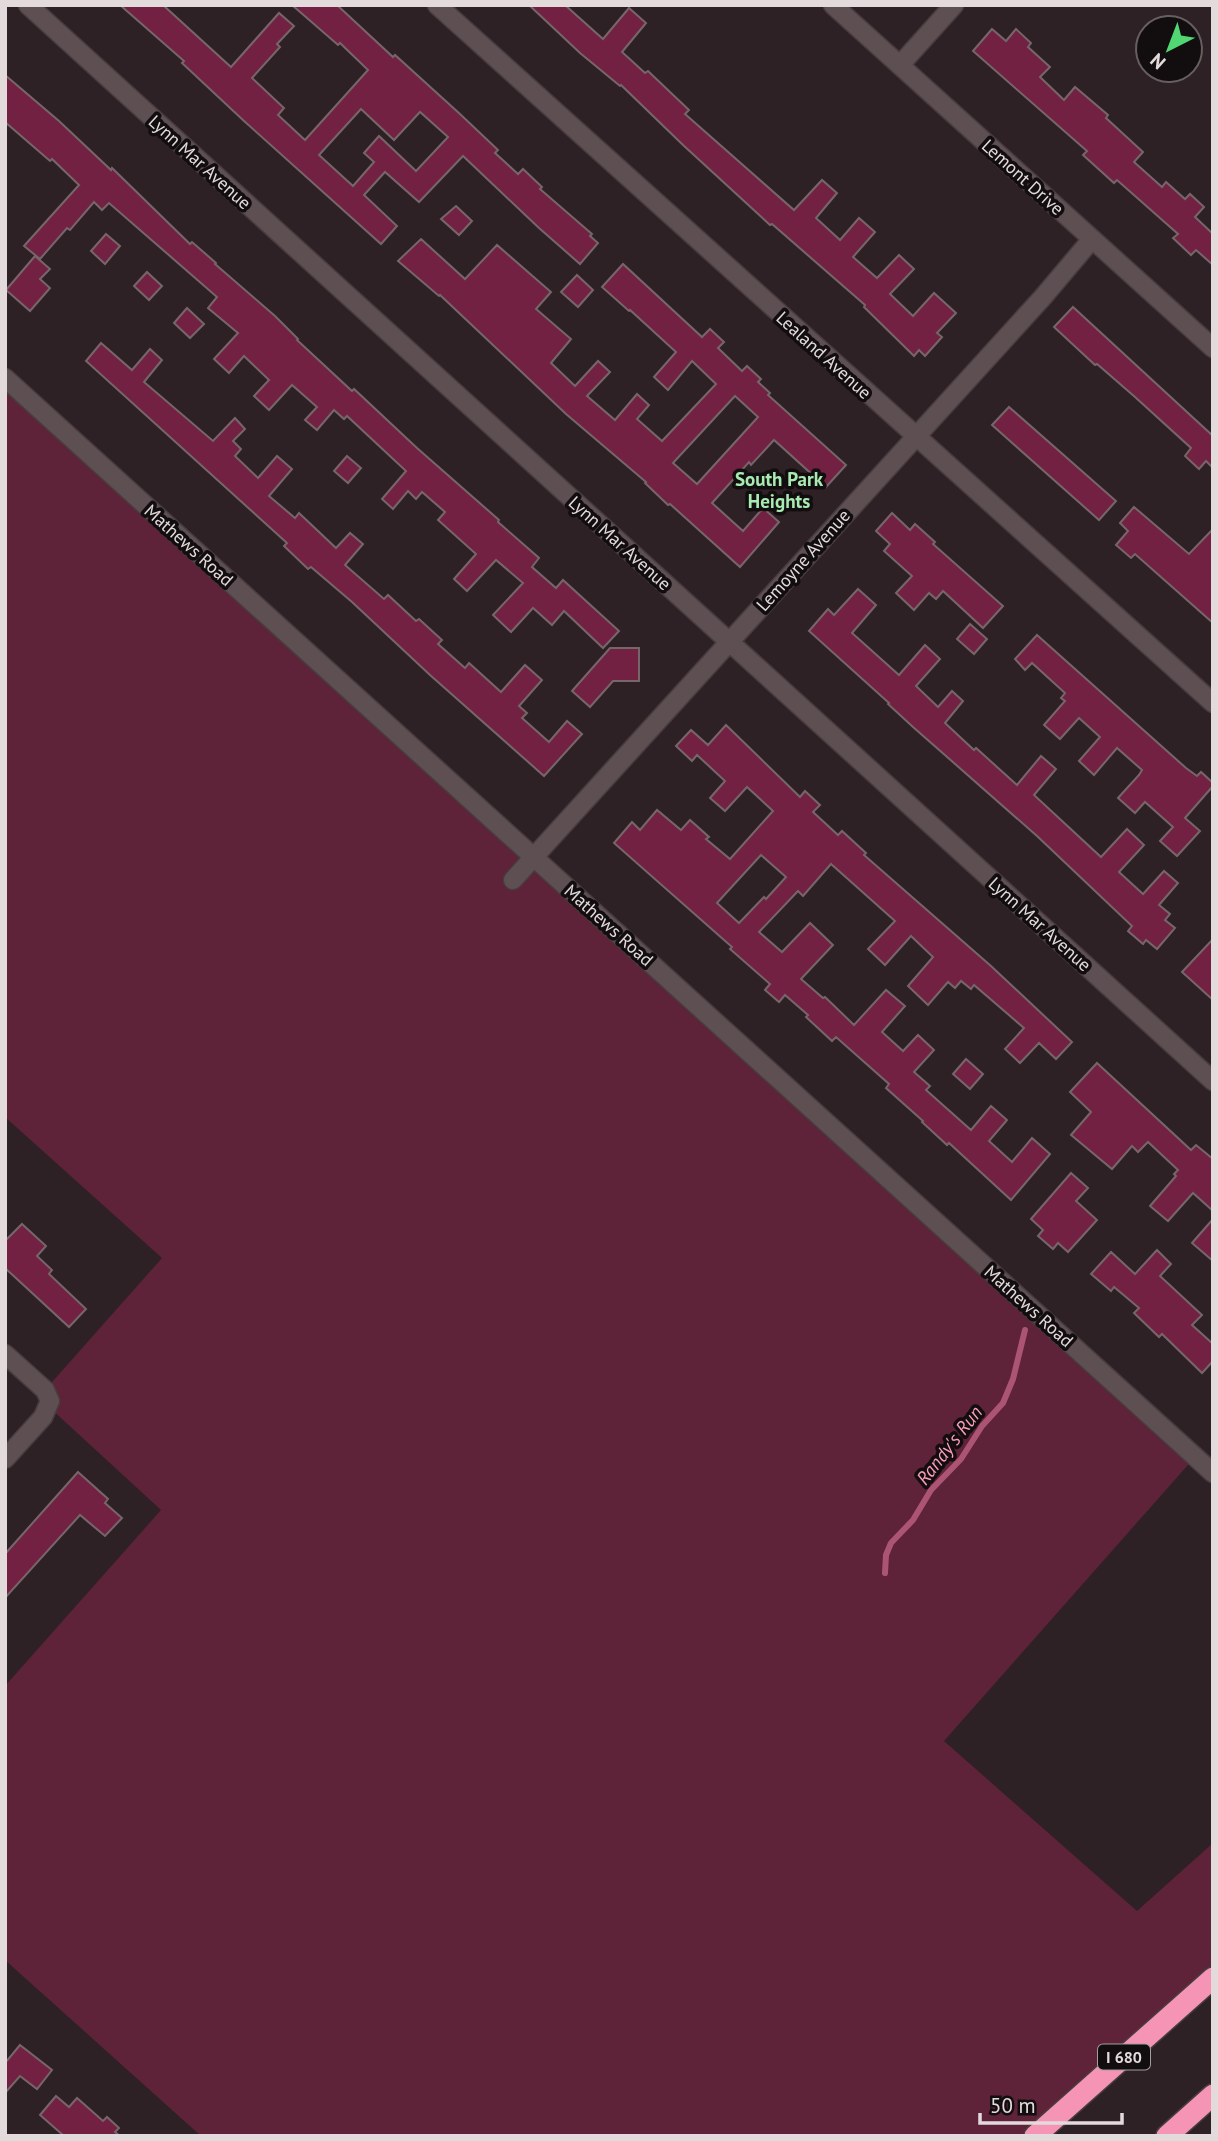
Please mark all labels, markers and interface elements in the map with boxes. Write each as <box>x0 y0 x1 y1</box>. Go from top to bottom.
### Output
north arrow <box>1134 14 1204 84</box>
text: N <box>1145 49 1170 75</box>
street label: Lynn Mar Avenue <box>144 110 256 214</box>
street label: Lemont Drive <box>977 134 1069 220</box>
street label: Lealand Avenue <box>772 306 876 404</box>
district label: South Park Heights <box>735 467 824 513</box>
street label: Lynn Mar Avenue <box>564 491 676 595</box>
street label: Mathews Road <box>140 499 238 591</box>
street label: Lemoyne Avenue <box>751 504 855 616</box>
street label: Lynn Mar Avenue <box>984 872 1096 976</box>
street label: Mathews Road <box>560 879 658 971</box>
street label: Mathews Road <box>980 1260 1078 1352</box>
water label: Randy's Run <box>911 1401 987 1489</box>
road number: I 680 <box>1098 2044 1150 2070</box>
scale bar <box>980 2082 1122 2126</box>
text: 50 m <box>990 2092 1036 2119</box>

